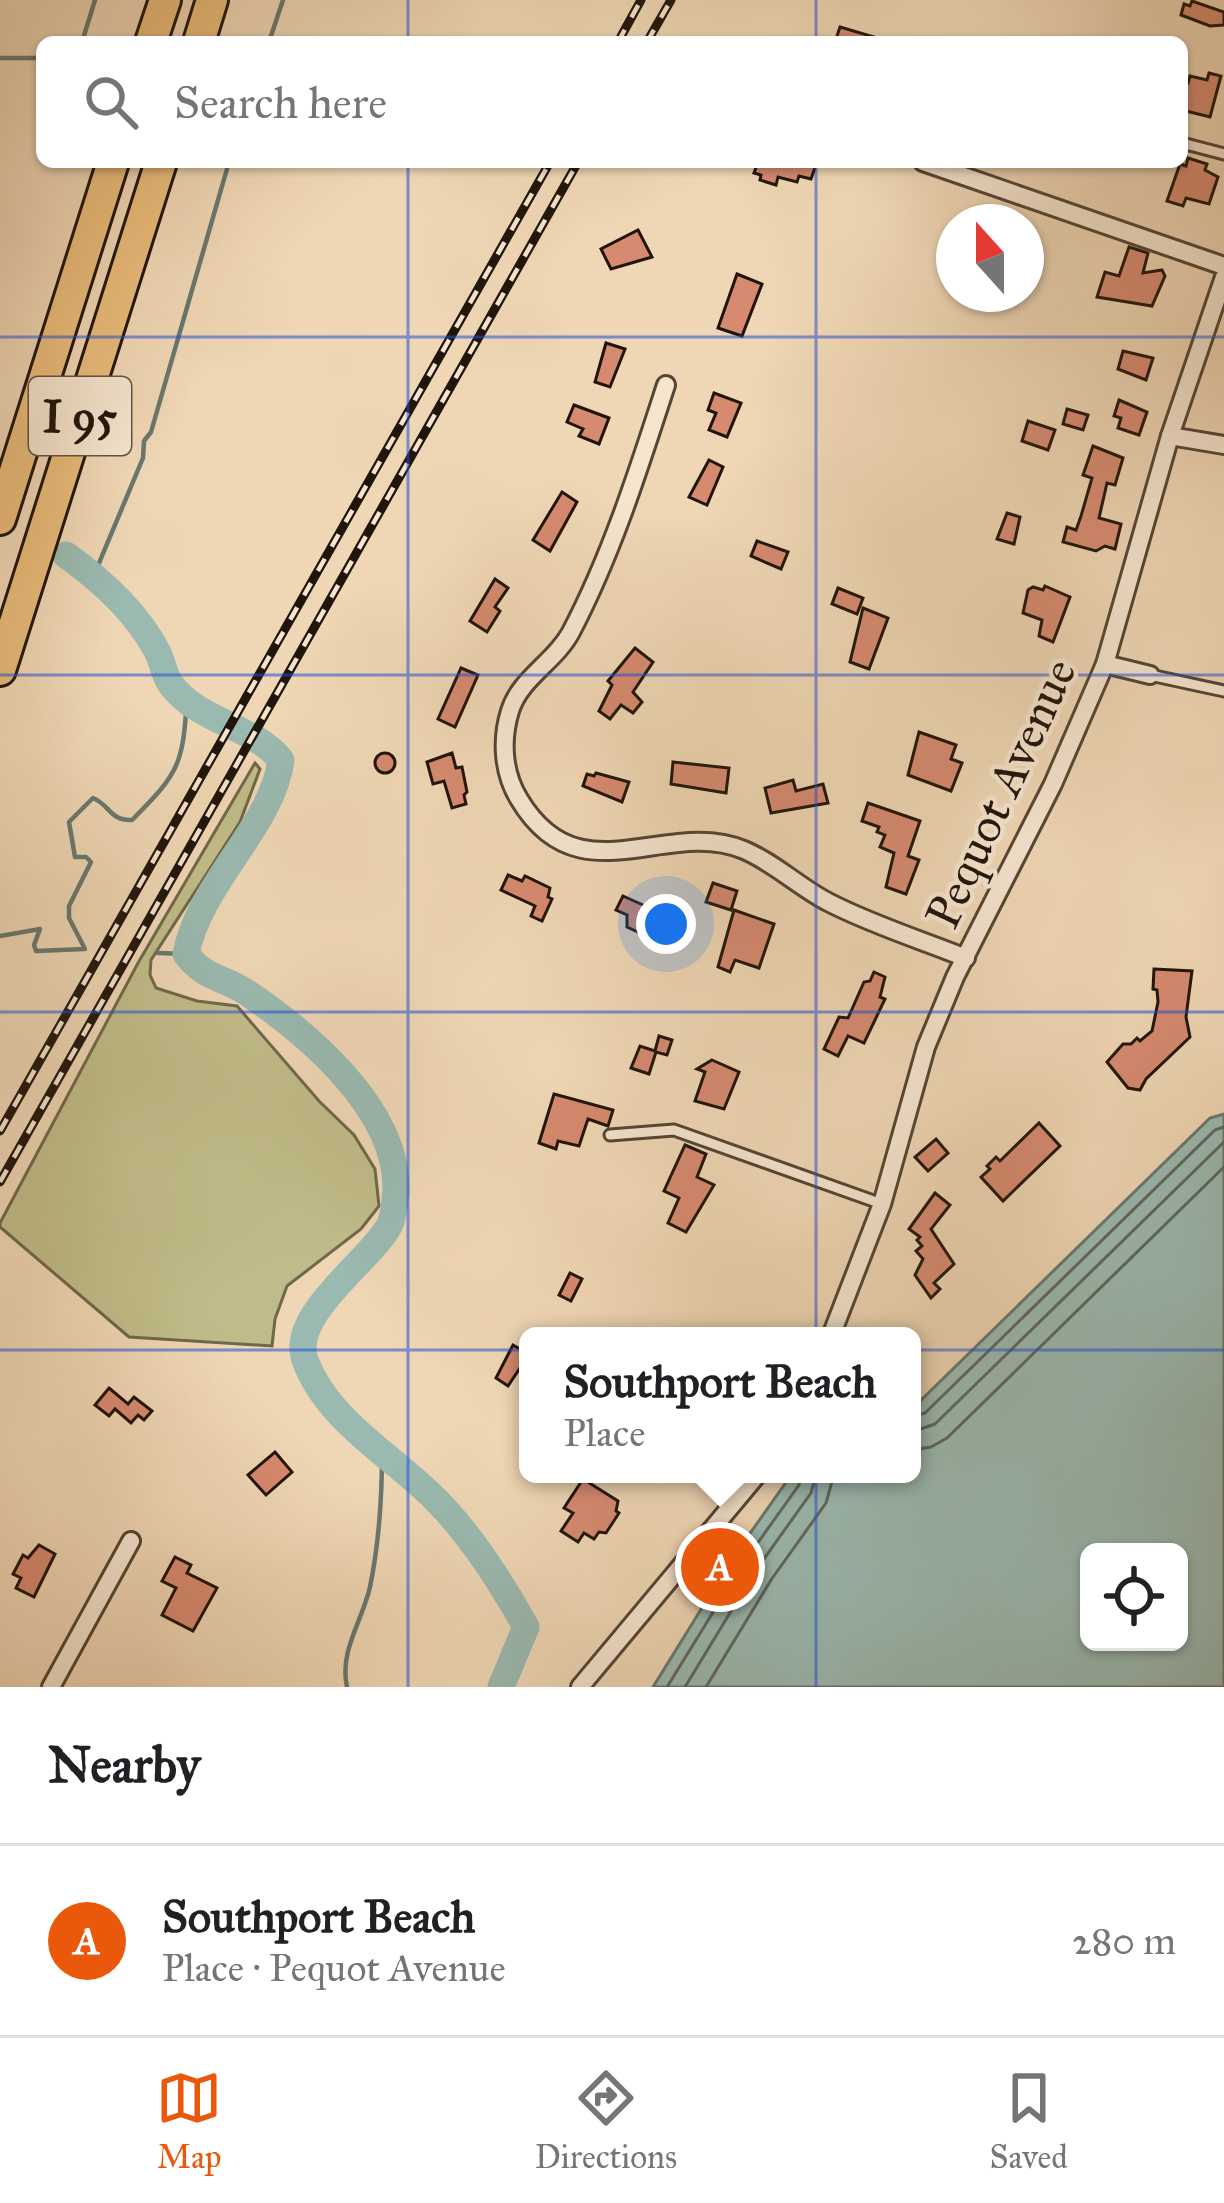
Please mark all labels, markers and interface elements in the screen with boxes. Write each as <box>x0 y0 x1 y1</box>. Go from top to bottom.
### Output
search box <box>36 36 1188 168</box>
icon: search <box>78 69 144 135</box>
text: Search here <box>174 75 387 130</box>
north arrow <box>936 204 1044 312</box>
road number: I 95 <box>29 377 131 455</box>
street label: Pequot Avenue <box>912 649 1089 937</box>
your location <box>636 894 696 954</box>
popup <box>519 1327 921 1483</box>
text: Southport Beach <box>563 1354 877 1409</box>
text: Place <box>563 1409 645 1457</box>
pin: A <box>681 1522 759 1612</box>
map controls <box>1080 1543 1188 1651</box>
button: locate <box>1080 1543 1188 1651</box>
text: Nearby <box>48 1734 200 1796</box>
text: Southport Beach <box>162 1889 475 1944</box>
text: A <box>74 1917 100 1965</box>
text: 280 m <box>1072 1917 1176 1965</box>
text: Place · Pequot Avenue <box>162 1944 506 1992</box>
tab: Map <box>156 2065 222 2177</box>
tab: Directions <box>535 2065 677 2177</box>
tab: Saved <box>989 2065 1068 2177</box>

